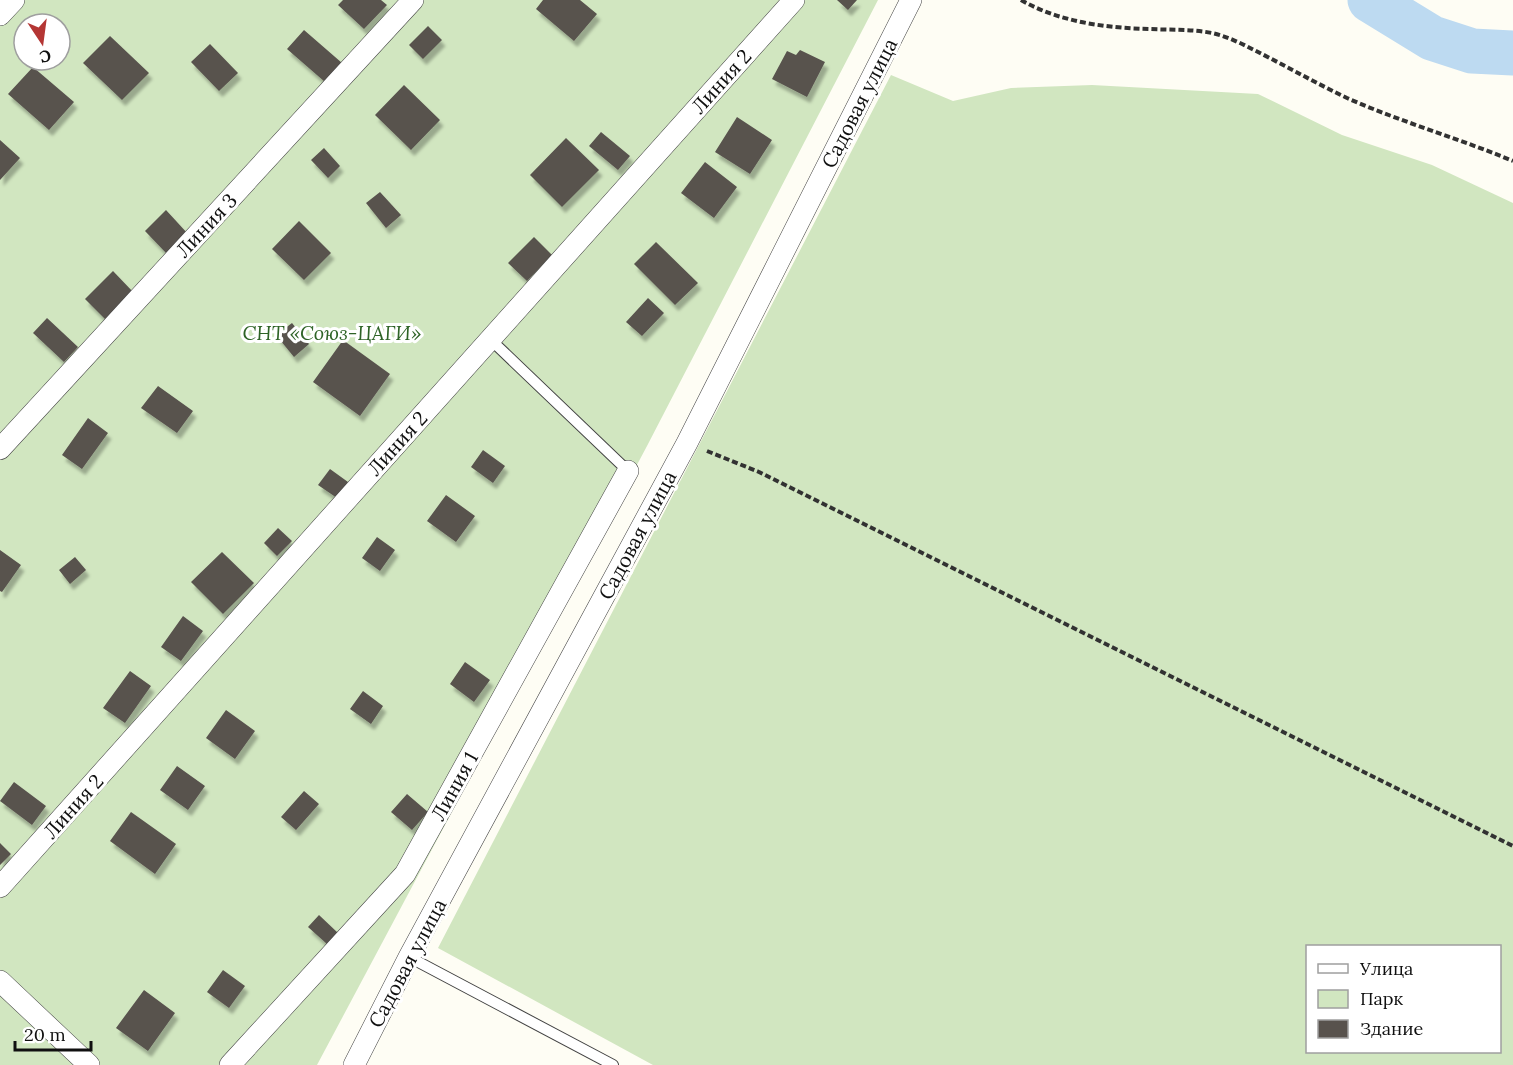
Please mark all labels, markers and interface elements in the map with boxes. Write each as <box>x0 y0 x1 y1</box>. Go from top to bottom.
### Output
north arrow <box>12 12 72 72</box>
street label: Садовая улица <box>816 34 902 172</box>
street label: Линия 2 <box>686 44 756 118</box>
text: С <box>38 46 53 68</box>
street label: Линия 3 <box>170 188 242 262</box>
park label: СНТ «Союз-ЦАГИ» <box>243 320 421 345</box>
street label: Линия 2 <box>362 406 432 480</box>
street label: Садовая улица <box>593 466 681 604</box>
street label: Линия 1 <box>425 747 483 825</box>
street label: Линия 2 <box>38 769 108 843</box>
street label: Садовая улица <box>363 894 451 1032</box>
legend <box>1306 945 1501 1053</box>
text: Улица <box>1359 957 1413 980</box>
text: Парк <box>1360 987 1404 1010</box>
scale bar <box>15 1014 92 1052</box>
text: Здание <box>1360 1017 1423 1040</box>
text: 20 m <box>24 1023 66 1046</box>

